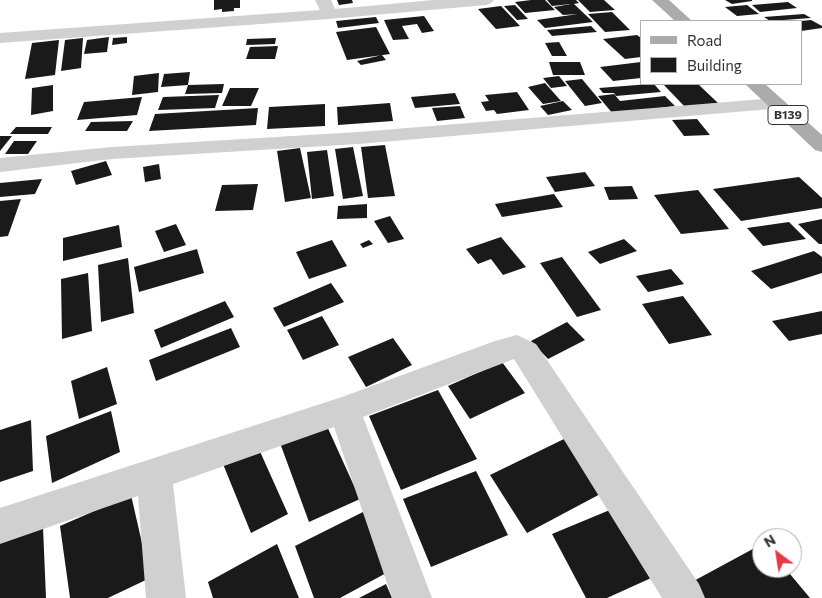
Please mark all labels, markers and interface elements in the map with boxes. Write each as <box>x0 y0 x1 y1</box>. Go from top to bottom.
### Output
legend <box>640 20 802 85</box>
text: Road <box>687 31 722 49</box>
text: Building <box>687 56 742 74</box>
road number: B139 <box>768 106 808 124</box>
north arrow <box>752 528 802 578</box>
text: N <box>761 531 778 551</box>

